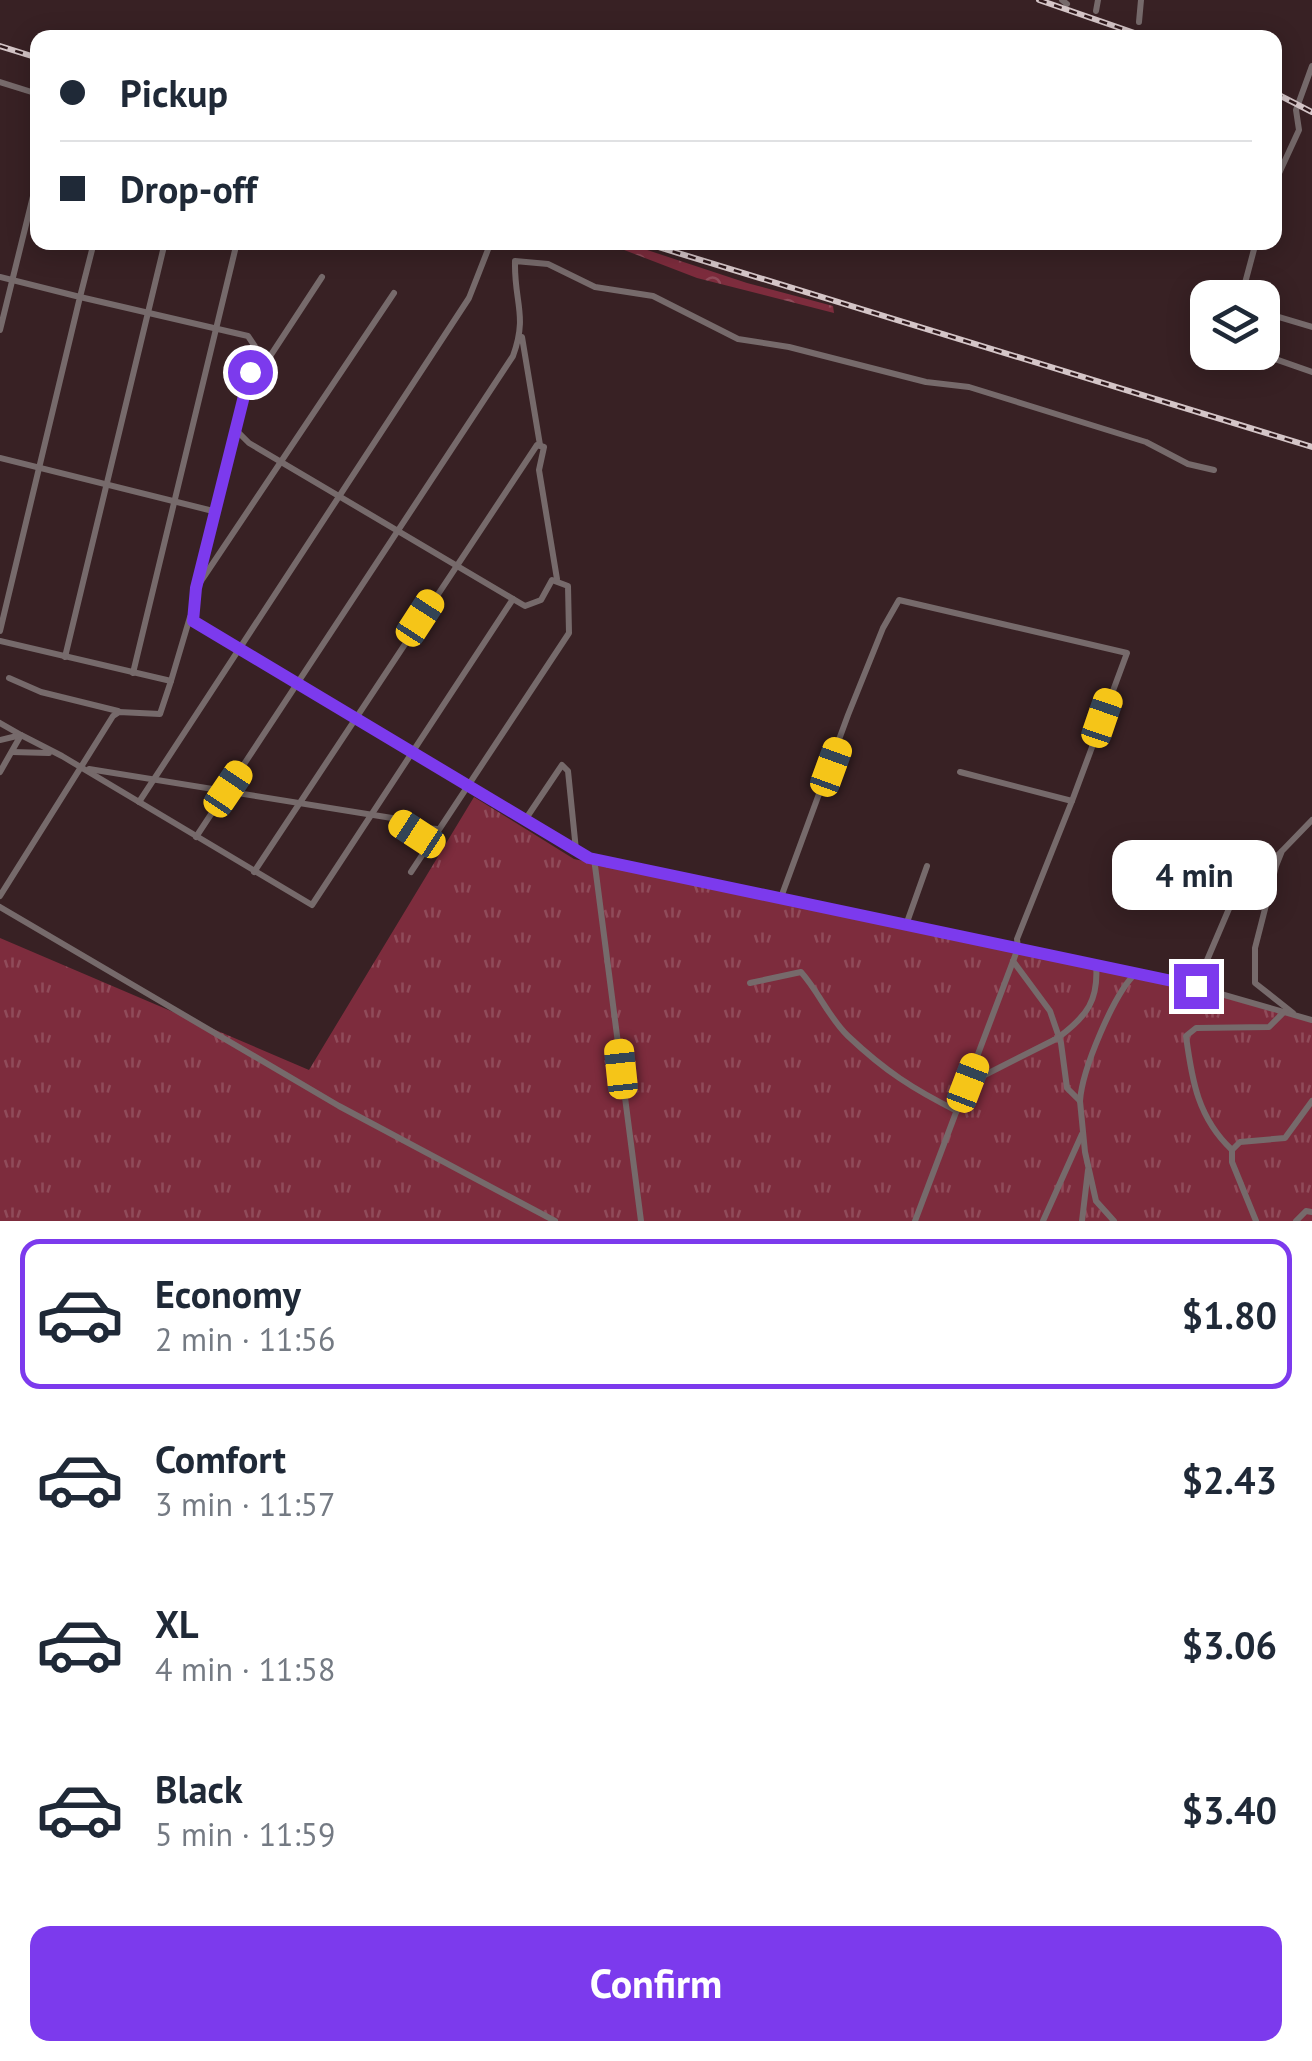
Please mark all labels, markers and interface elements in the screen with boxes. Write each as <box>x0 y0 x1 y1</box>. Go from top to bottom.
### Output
text: Pickup <box>120 68 228 117</box>
text: Drop-off <box>120 164 257 213</box>
map controls <box>1190 280 1280 370</box>
button: layers <box>1190 280 1280 370</box>
route start <box>228 350 273 395</box>
car <box>391 585 449 651</box>
car <box>1078 685 1126 751</box>
car <box>807 734 855 800</box>
car <box>199 756 257 822</box>
car <box>384 805 450 863</box>
callout: 4 min <box>1114 841 1278 911</box>
text: 4 min <box>1155 854 1234 896</box>
route end <box>1174 964 1219 1009</box>
car <box>603 1038 639 1100</box>
car <box>943 1050 993 1116</box>
icon: car <box>35 1269 125 1359</box>
text: Economy <box>155 1269 301 1318</box>
text: $1.80 <box>1181 1290 1277 1339</box>
text: 2 min · 11:56 <box>155 1318 335 1360</box>
icon: car <box>35 1434 125 1524</box>
text: Comfort <box>155 1434 286 1483</box>
text: $2.43 <box>1181 1455 1277 1504</box>
text: 3 min · 11:57 <box>155 1483 335 1525</box>
icon: car <box>35 1599 125 1689</box>
text: XL <box>155 1599 199 1648</box>
text: $3.06 <box>1181 1620 1277 1669</box>
text: 4 min · 11:58 <box>155 1648 335 1690</box>
icon: car <box>35 1764 125 1854</box>
text: Black <box>155 1764 243 1813</box>
text: $3.40 <box>1181 1785 1277 1834</box>
text: 5 min · 11:59 <box>155 1813 335 1855</box>
button: Confirm <box>30 1926 1282 2041</box>

